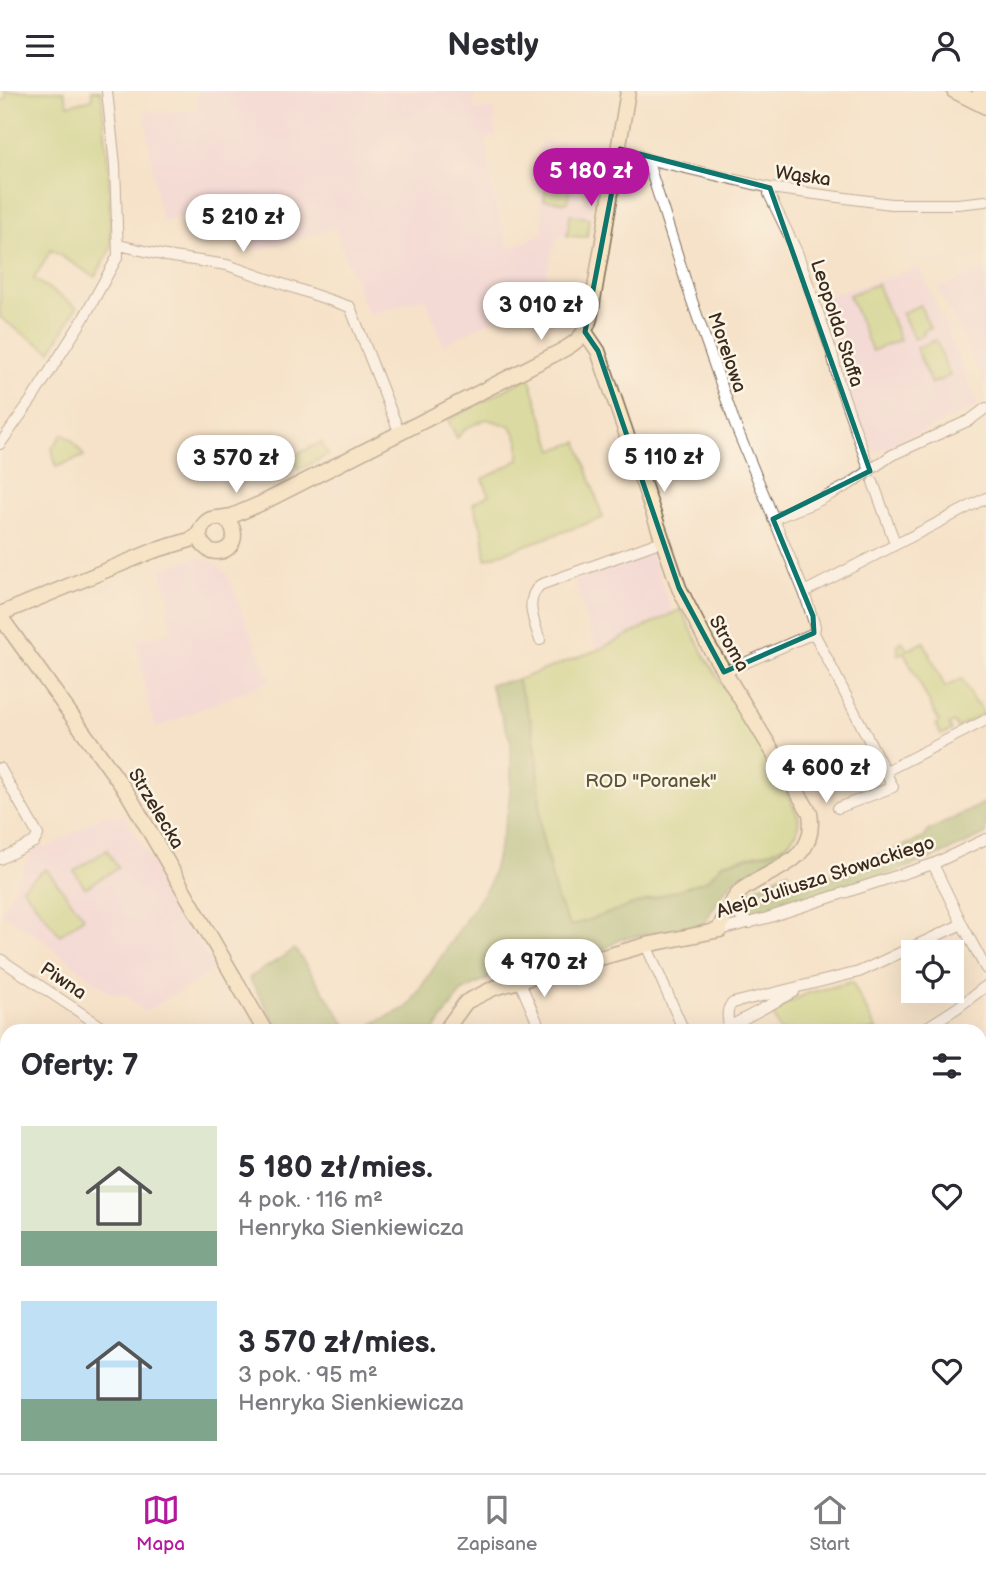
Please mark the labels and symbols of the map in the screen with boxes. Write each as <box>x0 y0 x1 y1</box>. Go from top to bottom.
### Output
pin: 5 180 zł <box>519 149 663 208</box>
street label: Wąska <box>773 161 832 192</box>
pin: 5 210 zł <box>171 195 315 254</box>
street label: Leopolda Staffa <box>805 257 868 390</box>
pin: 3 010 zł <box>469 282 613 342</box>
street label: Morelowa <box>702 309 751 396</box>
pin: 3 570 zł <box>164 435 308 495</box>
pin: 5 110 zł <box>592 435 736 494</box>
street label: Stroma <box>703 612 754 676</box>
pin: 4 600 zł <box>754 745 898 805</box>
street label: Strzelecka <box>123 764 189 853</box>
park label: ROD "Poranek" <box>585 770 717 793</box>
street label: Aleja Juliusza Słowackiego <box>713 831 938 924</box>
pin: 4 970 zł <box>472 939 616 999</box>
street label: Piwna <box>36 958 91 1005</box>

